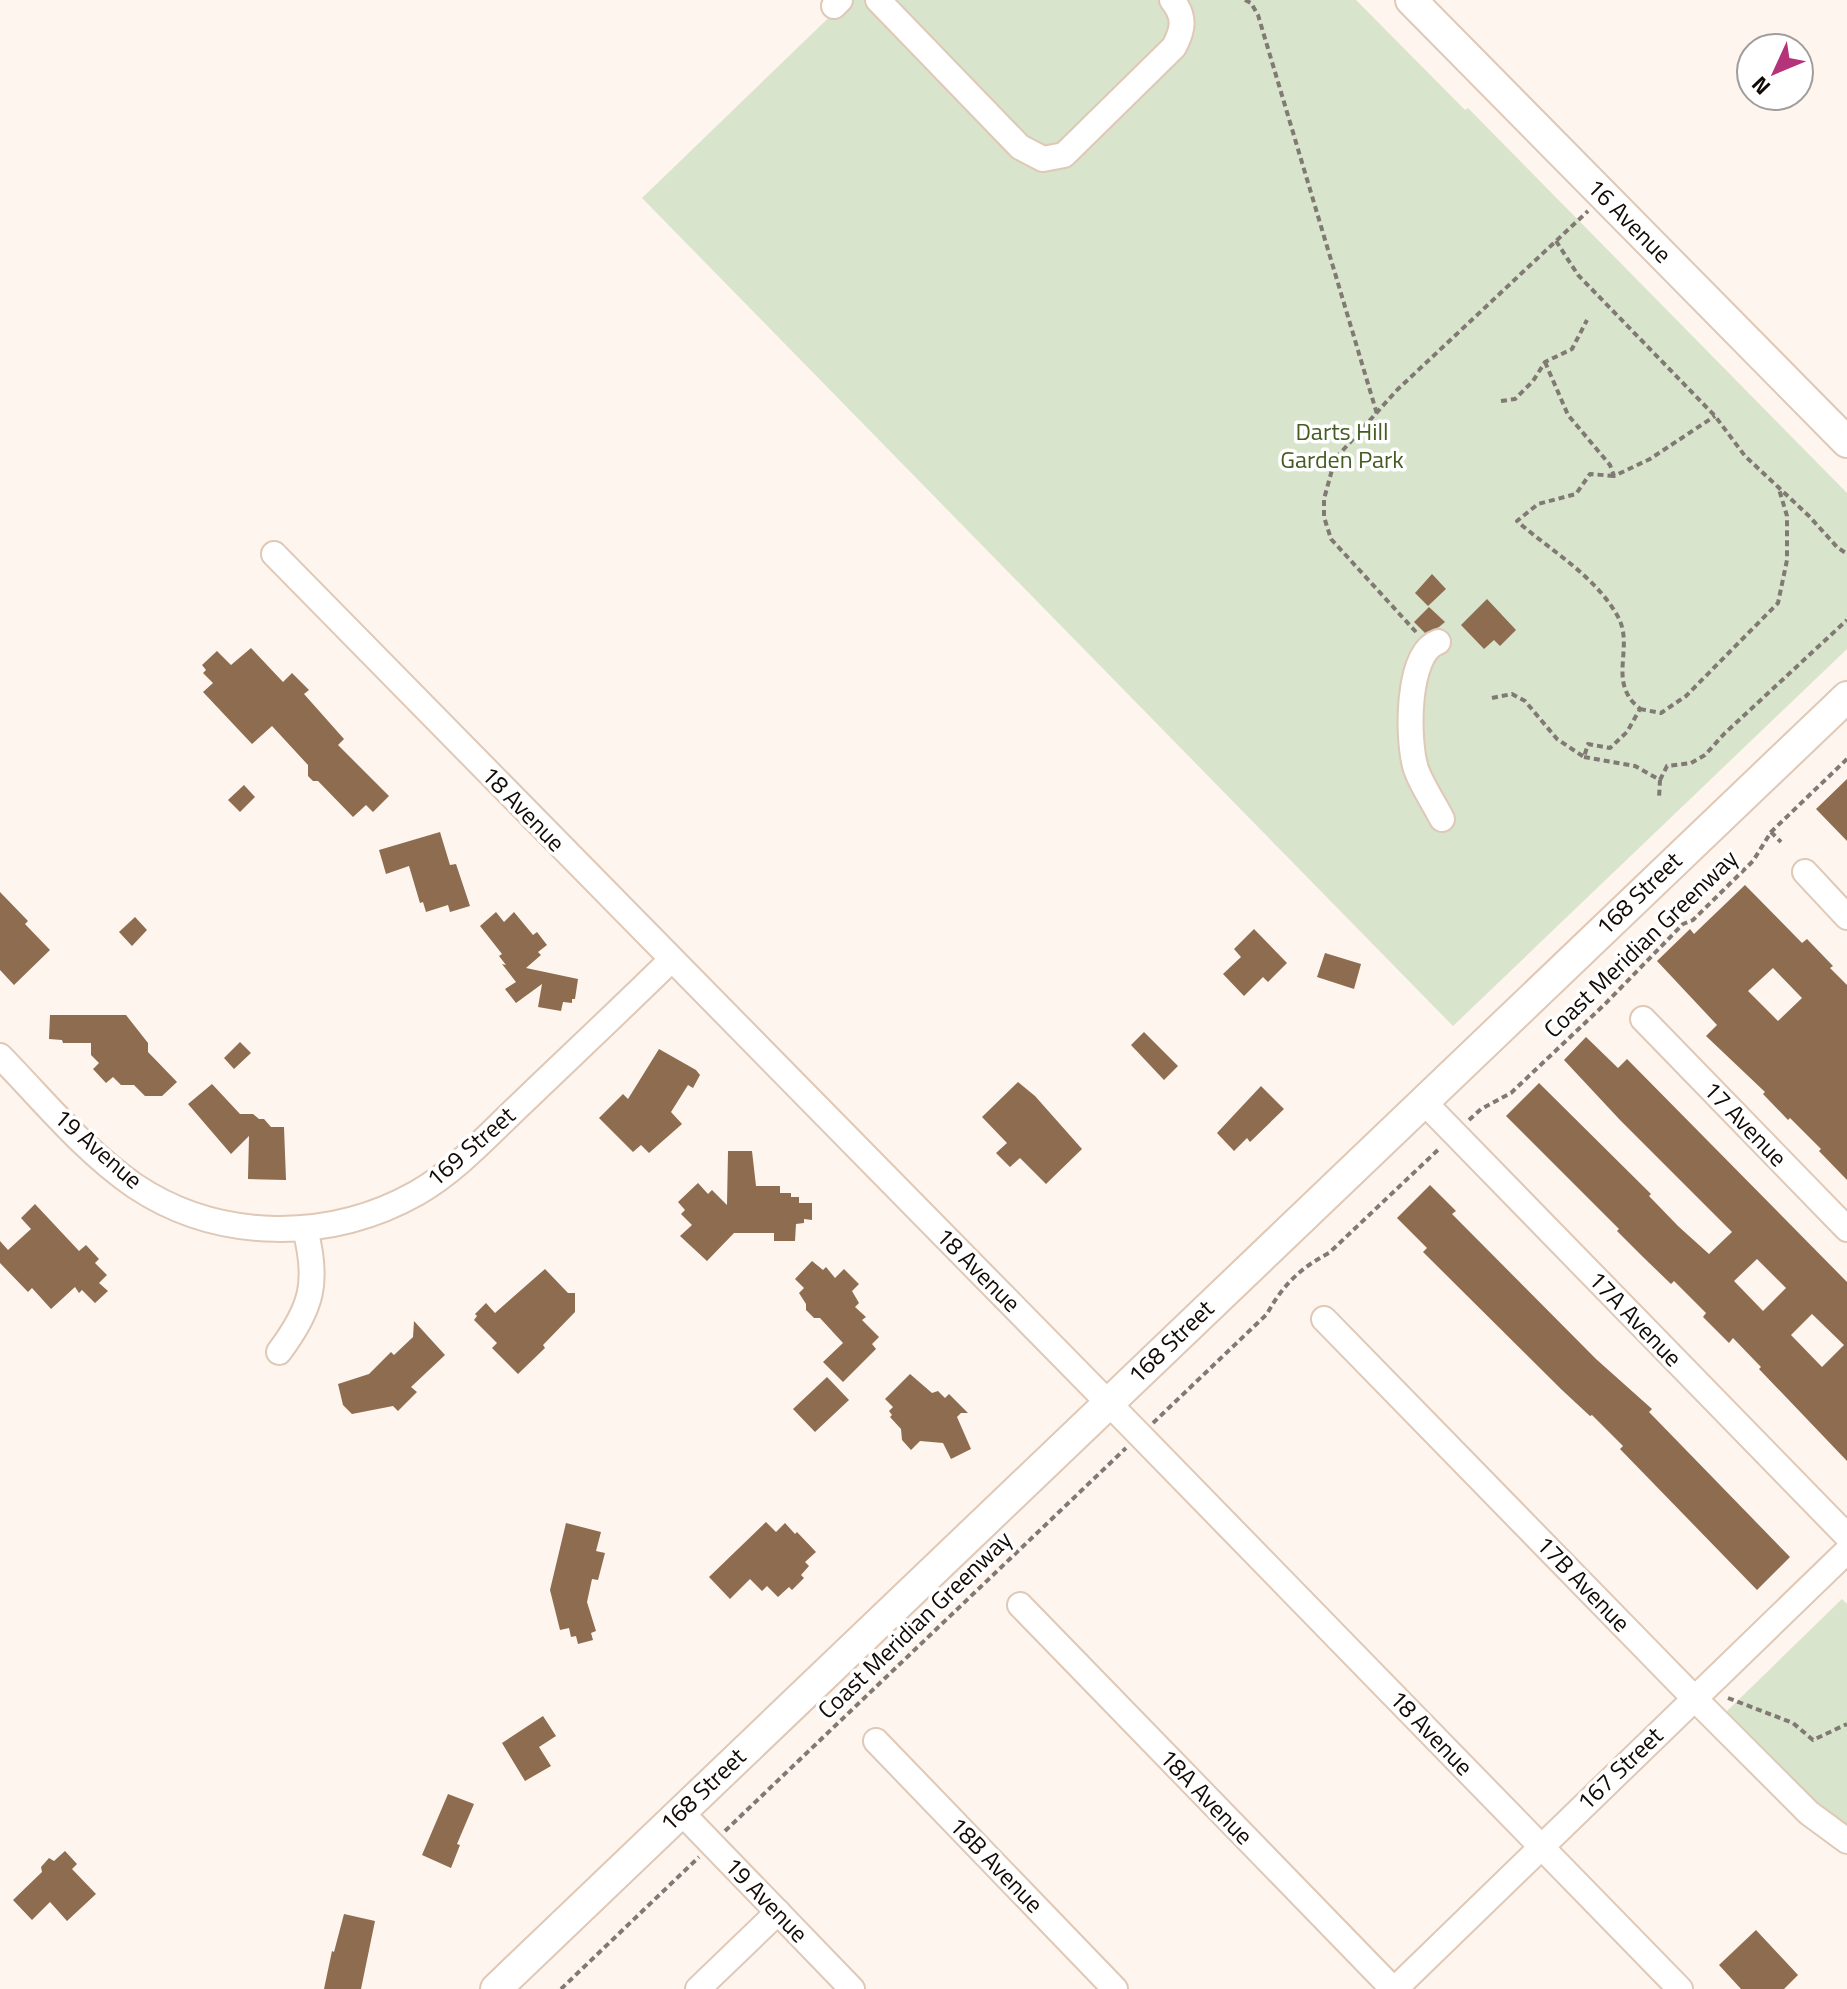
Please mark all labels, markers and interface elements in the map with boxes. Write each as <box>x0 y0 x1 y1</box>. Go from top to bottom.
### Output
north arrow <box>1735 32 1815 112</box>
text: N <box>1743 69 1778 103</box>
street label: 16 Avenue <box>1579 170 1680 271</box>
park label: Darts Hill Garden Park <box>1280 413 1404 477</box>
street label: 18 Avenue <box>474 757 574 859</box>
street label: Coast Meridian Greenway <box>1535 841 1746 1046</box>
street label: 168 Street <box>1587 843 1690 944</box>
street label: 17 Avenue <box>1696 1072 1796 1174</box>
street label: 169 Street <box>418 1097 523 1195</box>
street label: 19 Avenue <box>46 1099 151 1197</box>
street label: 18 Avenue <box>928 1219 1029 1320</box>
street label: 17A Avenue <box>1581 1262 1691 1375</box>
street label: 168 Street <box>1119 1291 1222 1392</box>
street label: Coast Meridian Greenway <box>809 1522 1020 1727</box>
street label: 17B Avenue <box>1528 1527 1639 1640</box>
street label: 18 Avenue <box>1382 1681 1482 1783</box>
street label: 167 Street <box>1568 1718 1671 1819</box>
street label: 168 Street <box>651 1739 754 1840</box>
street label: 18A Avenue <box>1152 1740 1262 1853</box>
street label: 18B Avenue <box>941 1808 1052 1921</box>
street label: 19 Avenue <box>717 1848 817 1950</box>

